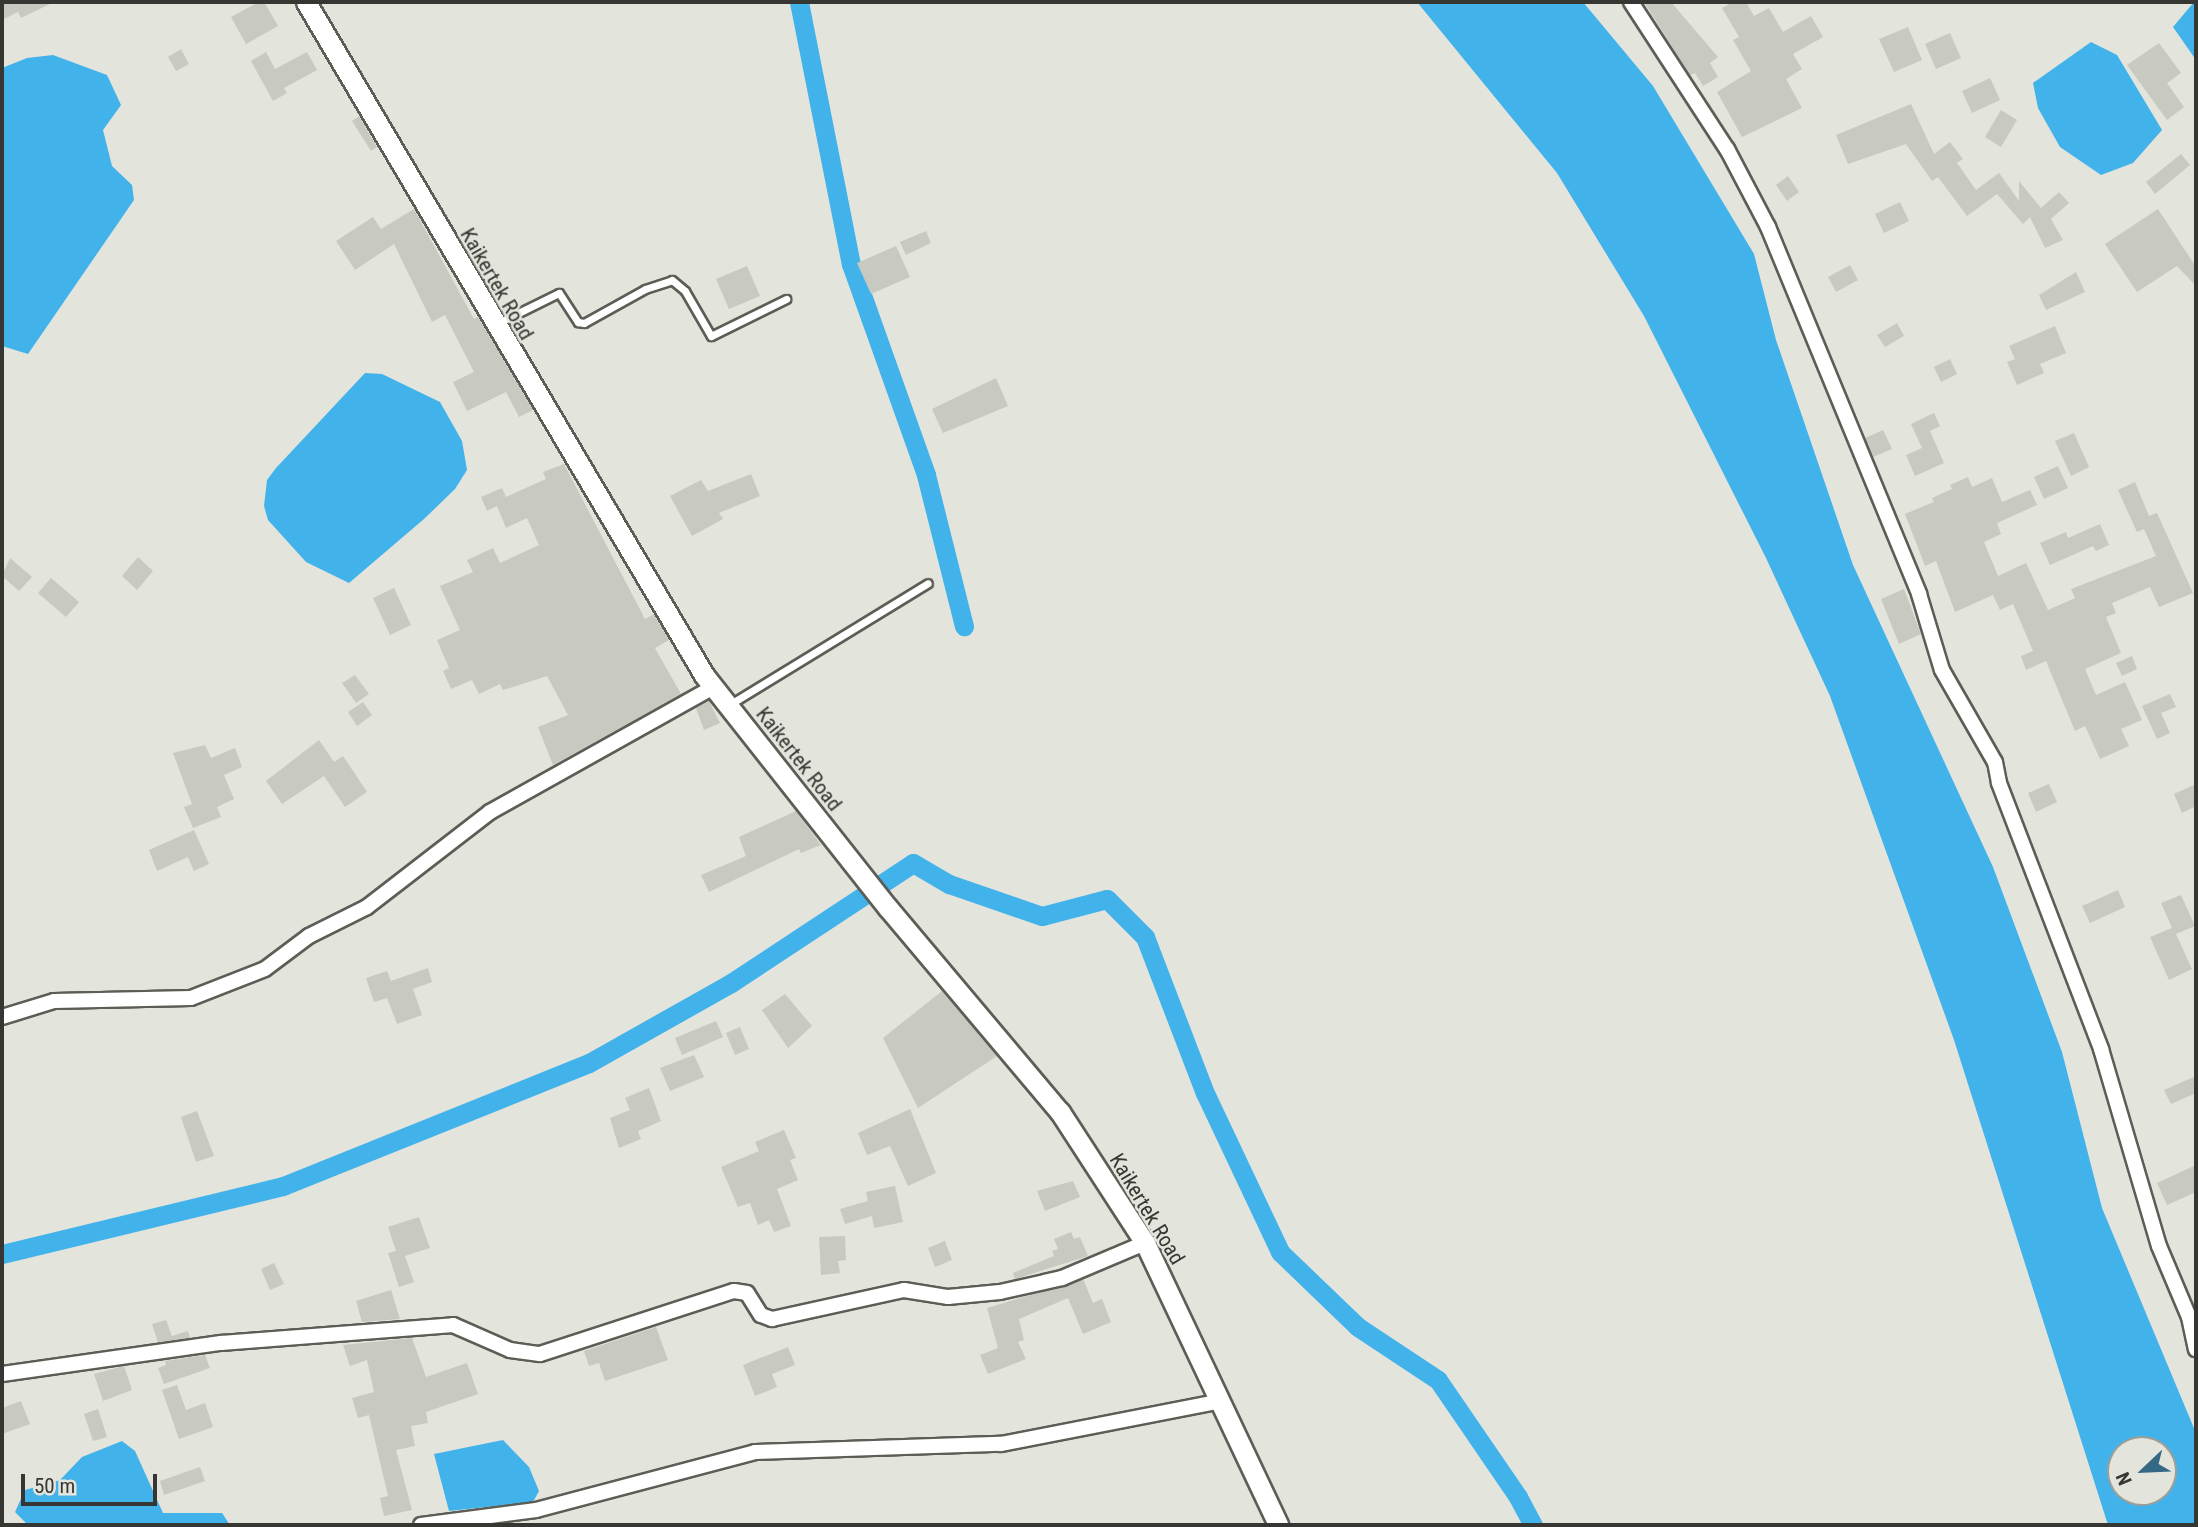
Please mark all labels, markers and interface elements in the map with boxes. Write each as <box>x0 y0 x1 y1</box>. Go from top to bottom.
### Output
street label: Kaikertek Road <box>455 224 539 344</box>
street label: Kaikertek Road <box>751 702 847 816</box>
street label: Kaikertek Road <box>1104 1149 1190 1269</box>
north arrow <box>2107 1436 2177 1506</box>
scale bar <box>24 1460 161 1504</box>
text: N <box>2111 1469 2137 1488</box>
text: 50 m <box>34 1474 75 1498</box>

